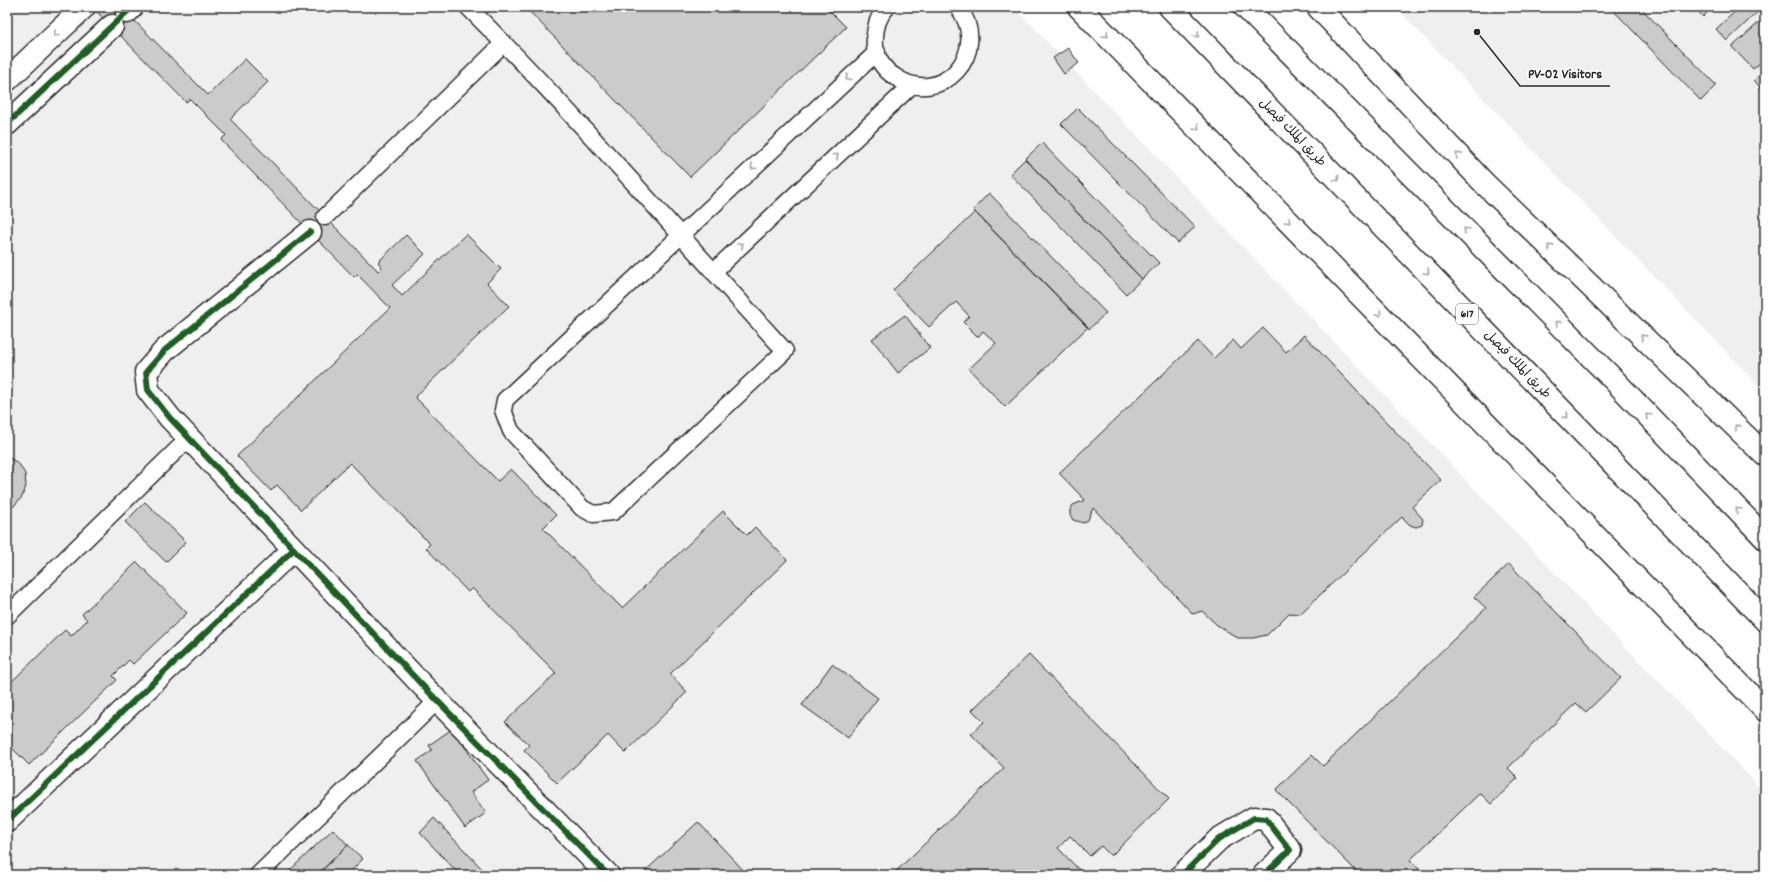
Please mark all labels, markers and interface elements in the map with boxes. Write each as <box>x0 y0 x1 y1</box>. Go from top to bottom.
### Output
one-way arrow <box>53 29 61 37</box>
one-way arrow <box>1101 30 1109 38</box>
one-way arrow <box>1193 30 1200 38</box>
callout: PV-02 Visitors <box>1520 60 1610 86</box>
text: PV-02 Visitors <box>1528 65 1602 85</box>
one-way arrow <box>845 74 853 81</box>
street label: طريق الملك فيصل <box>1254 94 1330 172</box>
one-way arrow <box>1192 123 1200 131</box>
one-way arrow <box>1455 152 1463 160</box>
one-way arrow <box>831 153 839 161</box>
one-way arrow <box>750 163 758 170</box>
one-way arrow <box>1332 174 1339 182</box>
one-way arrow <box>1283 216 1291 224</box>
one-way arrow <box>1463 227 1471 235</box>
one-way arrow <box>736 242 744 250</box>
one-way arrow <box>1547 244 1555 252</box>
one-way arrow <box>1422 267 1430 275</box>
road number: 617 <box>1456 304 1478 324</box>
one-way arrow <box>1374 309 1381 317</box>
one-way arrow <box>1555 320 1562 328</box>
street label: طريق الملك فيصل <box>1479 326 1555 404</box>
one-way arrow <box>1641 335 1648 342</box>
one-way arrow <box>1561 411 1569 419</box>
one-way arrow <box>1645 413 1653 421</box>
one-way arrow <box>1734 425 1742 432</box>
one-way arrow <box>1735 507 1743 515</box>

